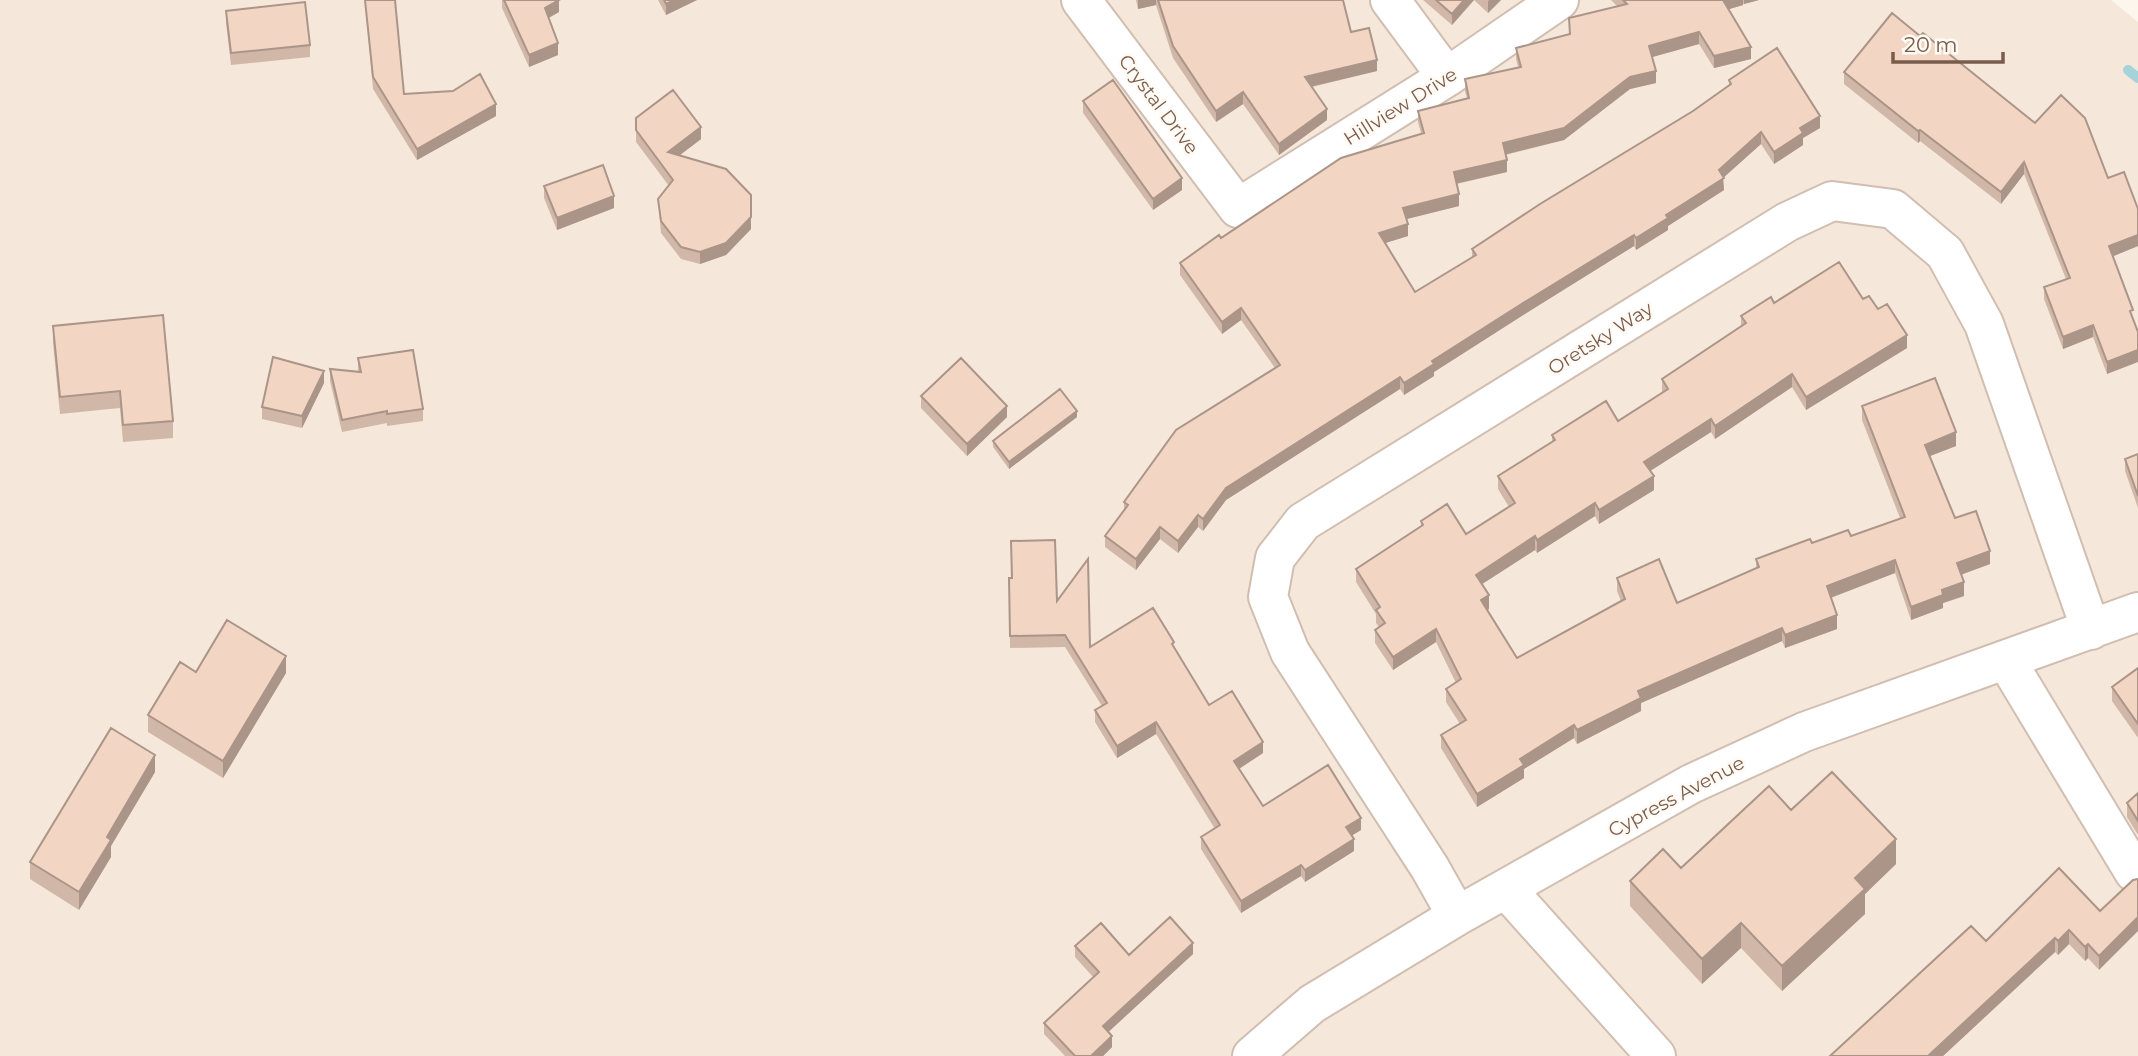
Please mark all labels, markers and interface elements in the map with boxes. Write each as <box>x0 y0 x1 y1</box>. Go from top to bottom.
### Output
scale bar <box>1893 21 2003 65</box>
text: 20 m <box>1904 32 1958 57</box>
street label: Crystal Drive <box>1114 50 1204 159</box>
street label: Hillview Drive <box>1340 63 1461 150</box>
street label: Oretsky Way <box>1544 297 1657 380</box>
street label: Cypress Avenue <box>1604 751 1748 842</box>

